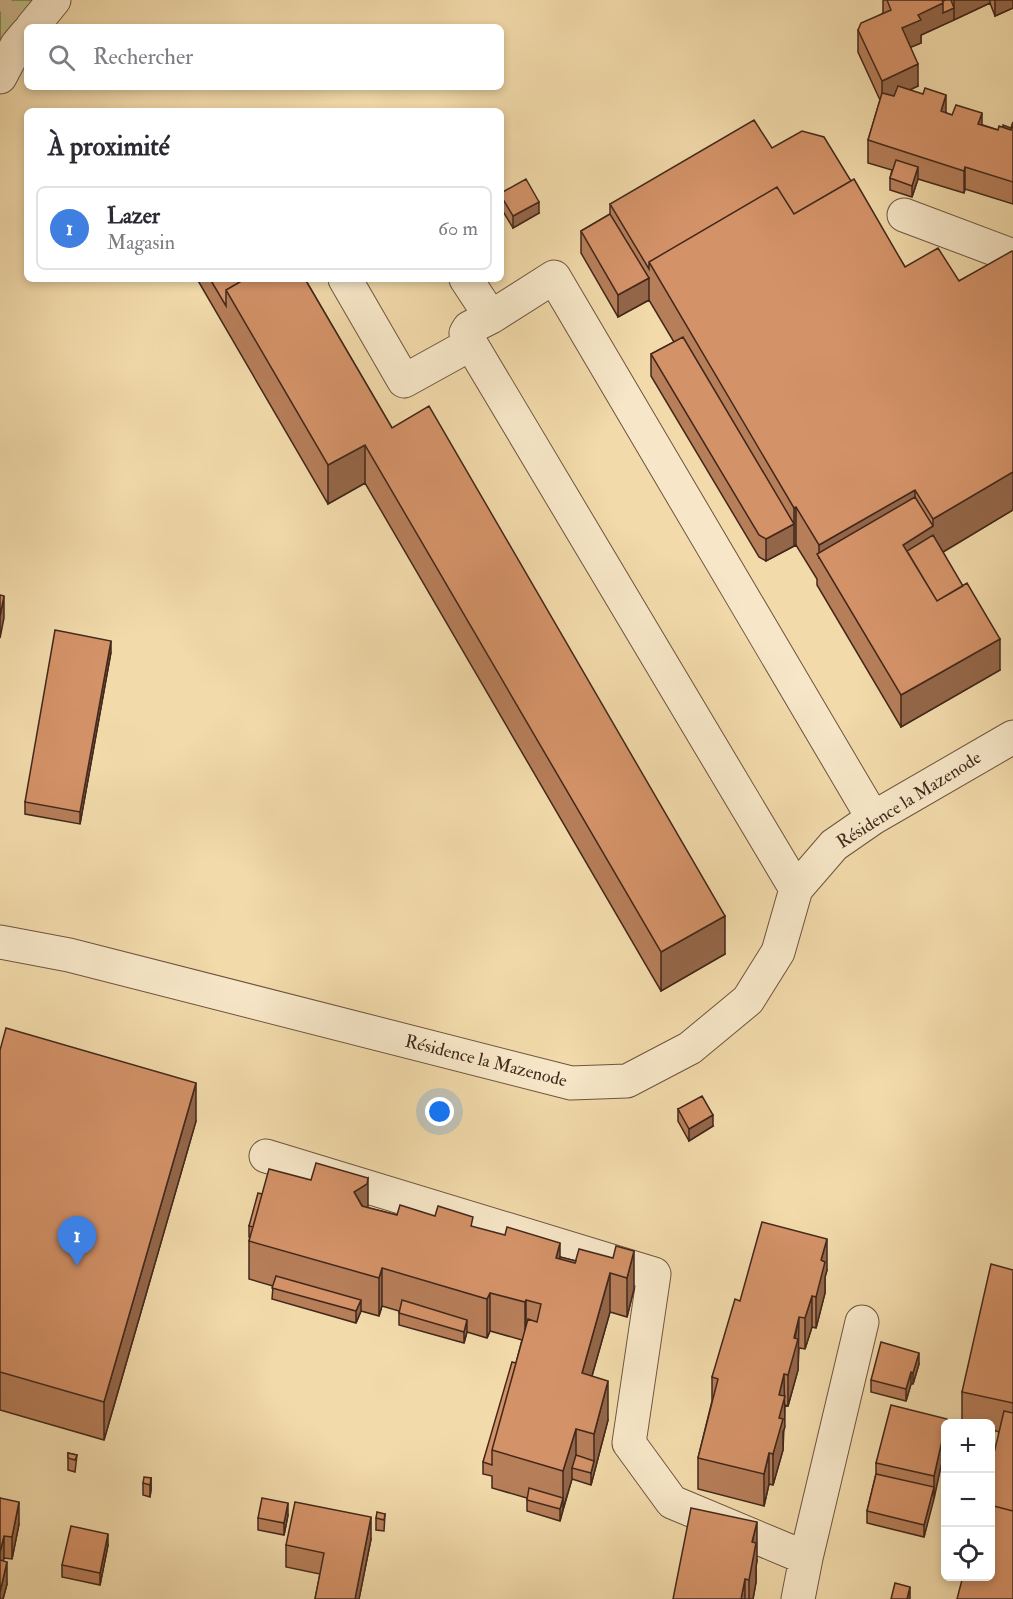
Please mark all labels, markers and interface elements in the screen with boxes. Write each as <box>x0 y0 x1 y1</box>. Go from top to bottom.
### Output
search box <box>24 24 504 90</box>
icon: search <box>45 41 78 74</box>
text: Rechercher <box>93 43 193 71</box>
text: À proximité <box>48 131 170 163</box>
text: Lazer <box>107 202 160 230</box>
text: 1 <box>66 216 73 241</box>
text: 60 m <box>438 216 478 241</box>
text: Magasin <box>107 230 175 255</box>
street label: Résidence la Mazenode <box>832 746 986 854</box>
street label: Résidence la Mazenode <box>403 1030 570 1092</box>
your location <box>425 1097 454 1126</box>
pin: 1 <box>58 1216 97 1266</box>
map controls <box>941 1419 995 1581</box>
button: + <box>941 1419 995 1473</box>
button: − <box>941 1473 995 1527</box>
button: locate <box>941 1527 995 1581</box>

